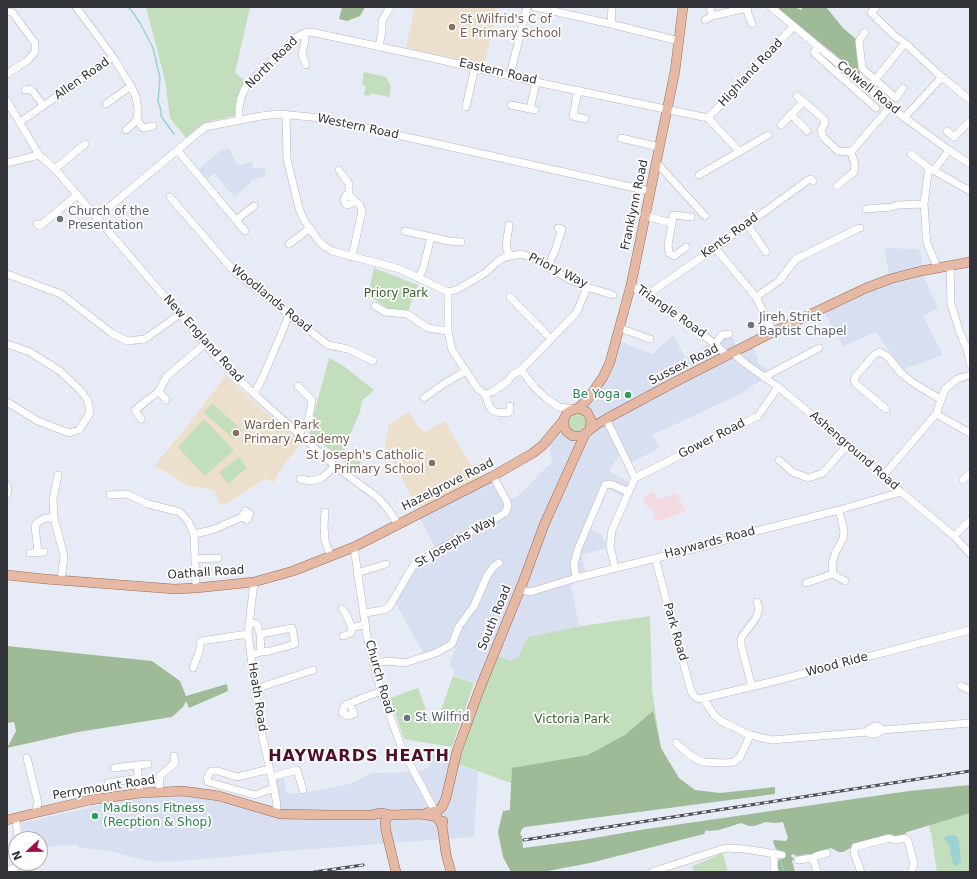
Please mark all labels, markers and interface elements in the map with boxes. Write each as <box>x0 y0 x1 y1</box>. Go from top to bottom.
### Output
place label: St Wilfrid's C of E Primary School <box>460 13 561 41</box>
marker: St Wilfrid's C of E Primary School <box>447 22 457 32</box>
street label: North Road <box>243 34 301 92</box>
street label: Highland Road <box>716 36 786 110</box>
street label: Allen Road <box>52 55 112 103</box>
street label: Eastern Road <box>458 56 538 88</box>
street label: Colwell Road <box>834 58 902 118</box>
street label: Western Road <box>316 111 400 143</box>
street label: Franklynn Road <box>618 158 652 252</box>
place label: Church of the Presentation <box>68 205 149 233</box>
street label: Kents Road <box>699 210 761 262</box>
marker: Church of the Presentation <box>55 214 65 224</box>
street label: Priory Way <box>526 250 590 292</box>
street label: Woodlands Road <box>228 262 314 336</box>
street label: Triangle Road <box>634 283 708 341</box>
park label: Priory Park <box>364 287 428 301</box>
street label: New England Road <box>160 292 246 386</box>
place label: Jireh Strict Baptist Chapel <box>759 311 847 339</box>
marker: Jireh Strict Baptist Chapel <box>746 320 756 330</box>
street label: Sussex Road <box>647 341 721 389</box>
place label: Be Yoga <box>573 388 620 402</box>
marker: Be Yoga <box>623 390 633 400</box>
street label: Ashenground Road <box>806 408 902 494</box>
street label: Gower Road <box>676 416 748 462</box>
place label: Warden Park Primary Academy <box>244 419 350 447</box>
marker: Warden Park Primary Academy <box>231 428 241 438</box>
place label: St Joseph's Catholic Primary School <box>306 449 424 477</box>
street label: Hazelgrove Road <box>400 456 496 514</box>
marker: St Joseph's Catholic Primary School <box>427 458 437 468</box>
street label: St Josephs Way <box>413 513 499 571</box>
street label: Haywards Road <box>663 524 757 562</box>
street label: Oathall Road <box>167 563 245 583</box>
street label: South Road <box>475 583 515 653</box>
street label: Park Road <box>660 601 690 663</box>
street label: Church Road <box>362 638 396 716</box>
street label: Wood Ride <box>804 650 870 680</box>
street label: Heath Road <box>244 661 270 733</box>
place label: St Wilfrid <box>415 711 470 725</box>
marker: St Wilfrid <box>402 713 412 723</box>
park label: Victoria Park <box>534 713 610 727</box>
district label: HAYWARDS HEATH <box>268 747 450 767</box>
street label: Perrymount Road <box>52 773 156 803</box>
place label: Madisons Fitness (Recption & Shop) <box>103 802 212 830</box>
marker: Madisons Fitness (Recption & Shop) <box>90 811 100 821</box>
north arrow <box>8 831 48 871</box>
text: N <box>10 849 25 862</box>

